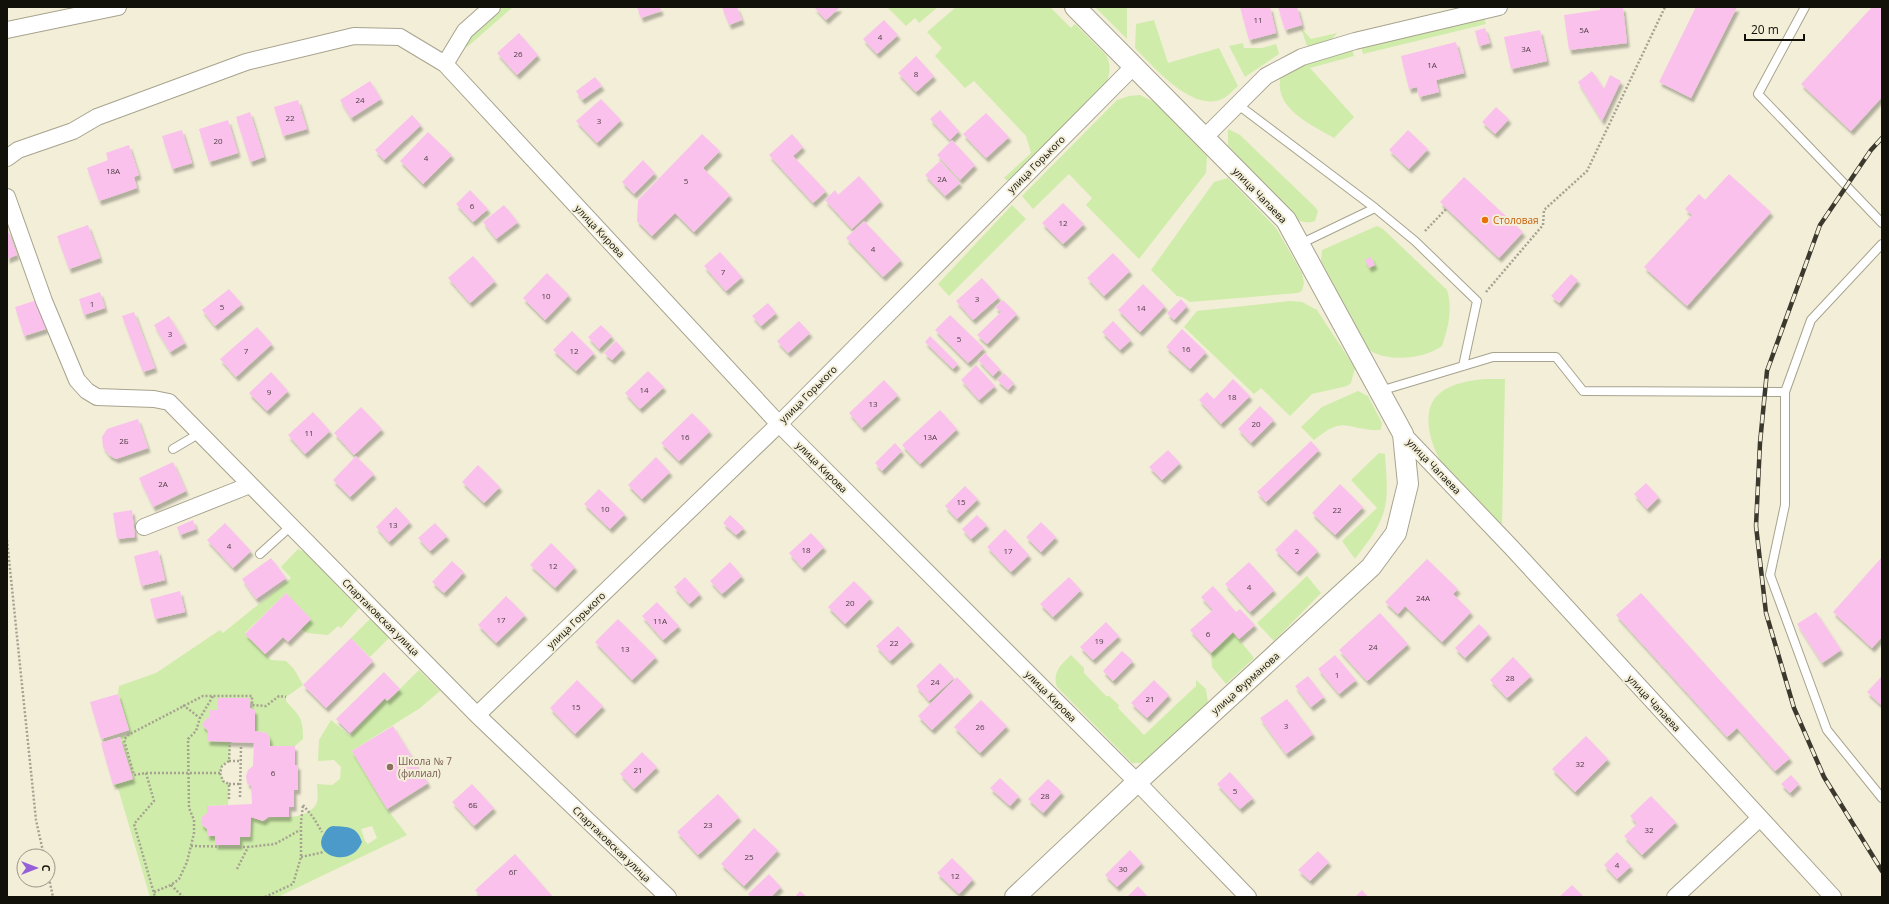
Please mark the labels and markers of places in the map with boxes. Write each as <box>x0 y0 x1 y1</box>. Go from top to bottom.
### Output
place label: Столовая <box>1493 213 1539 227</box>
marker: Столовая <box>1480 215 1490 225</box>
place label: Школа № 7 (филиал) <box>398 754 452 780</box>
marker: Школа № 7 (филиал) <box>385 762 395 772</box>

